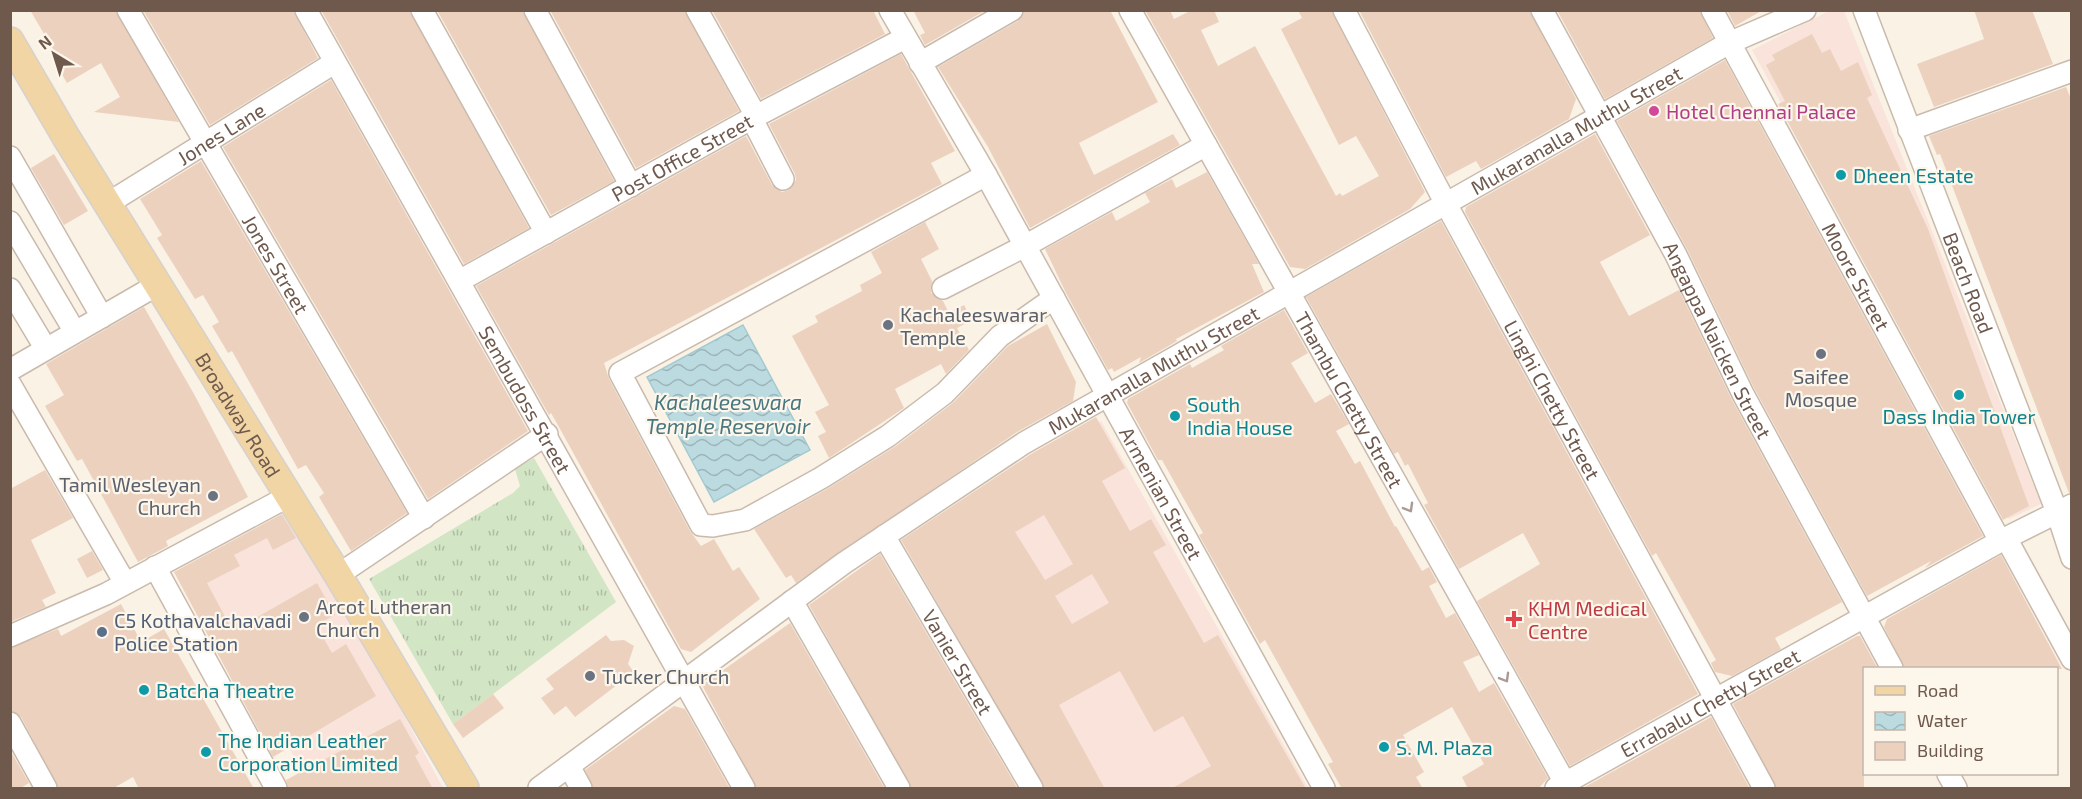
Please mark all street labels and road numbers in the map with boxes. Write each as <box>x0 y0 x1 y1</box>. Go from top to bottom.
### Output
street label: Mukaranalla Muthu Street <box>1466 60 1686 199</box>
street label: Jones Lane <box>173 97 269 170</box>
street label: Post Office Street <box>607 108 757 206</box>
street label: Jones Street <box>238 210 314 318</box>
street label: Moore Street <box>1818 218 1896 335</box>
street label: Beach Road <box>1939 229 1999 336</box>
street label: Angappa Naicken Street <box>1659 237 1777 443</box>
street label: Mukaranalla Muthu Street <box>1044 300 1263 439</box>
street label: Thambu Chetty Street <box>1290 307 1409 492</box>
street label: Linghi Chetty Street <box>1499 316 1606 484</box>
street label: Sembudoss Street <box>474 321 577 478</box>
street label: Broadway Road <box>191 348 286 481</box>
street label: Armenian Street <box>1115 422 1208 564</box>
street label: Vanier Street <box>918 605 998 719</box>
street label: Errabalu Chetty Street <box>1616 643 1804 762</box>

